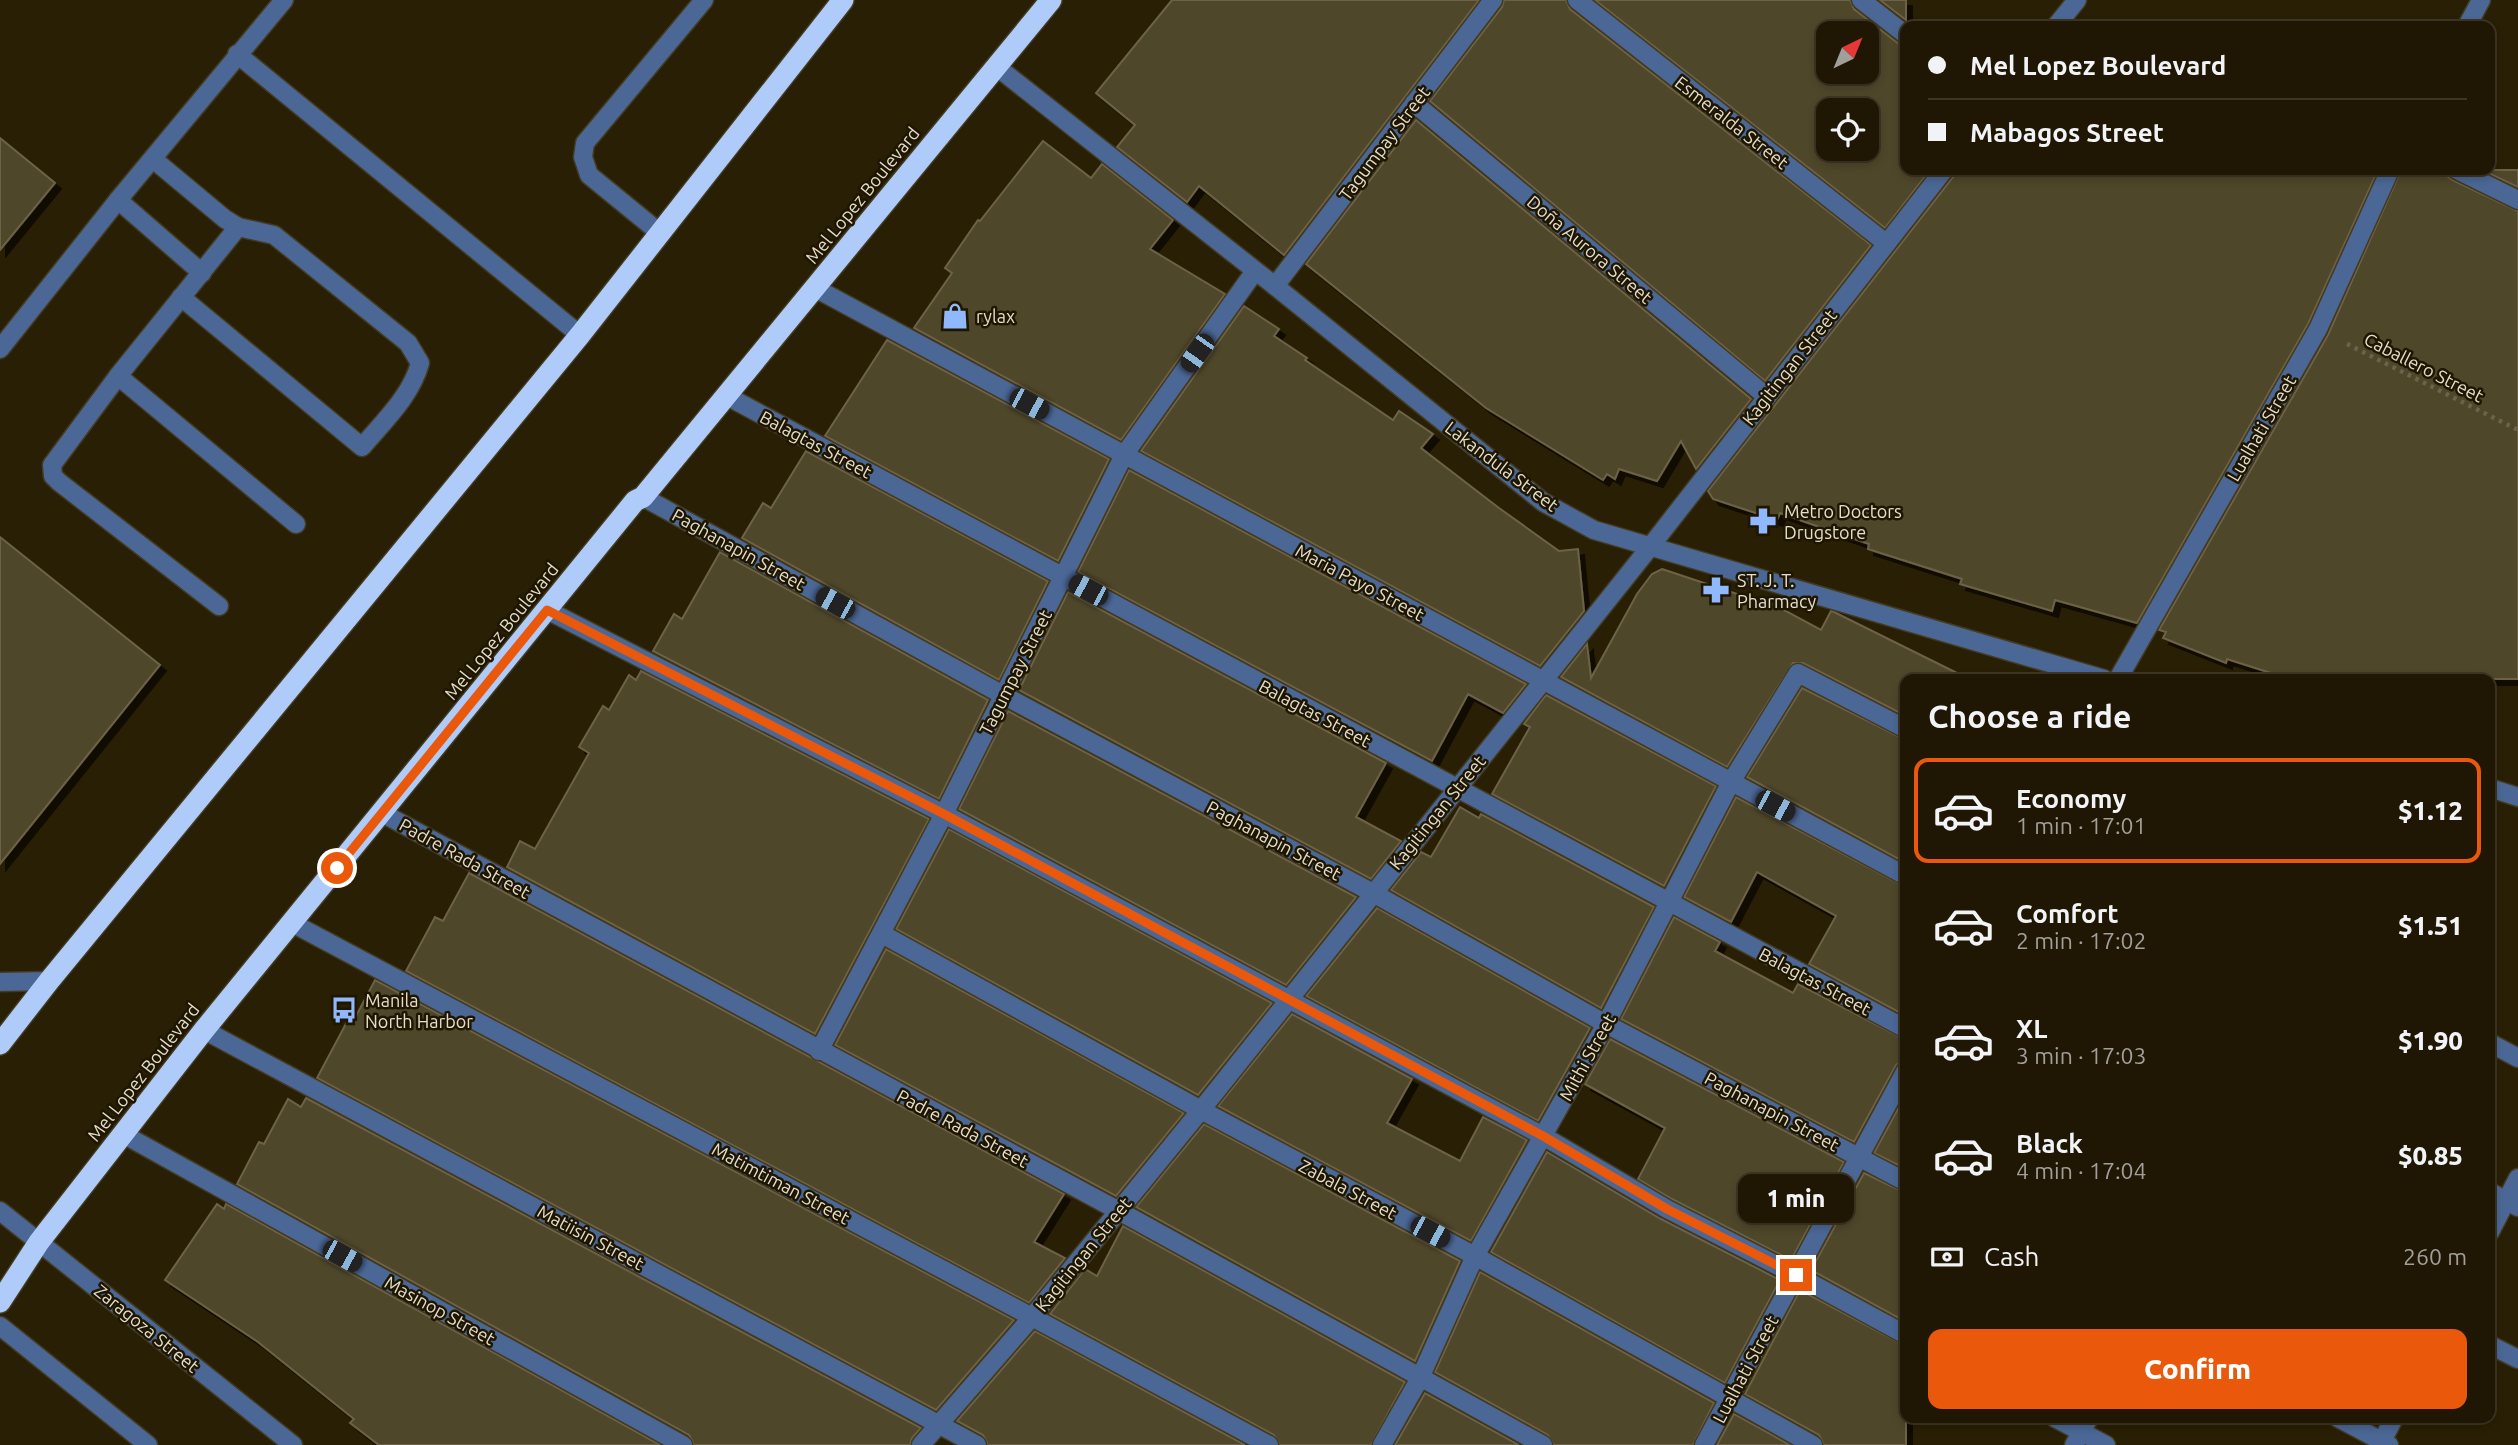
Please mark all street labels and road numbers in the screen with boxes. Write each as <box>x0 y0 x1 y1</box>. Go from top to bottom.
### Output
street label: Esmeralda Street <box>1671 72 1793 172</box>
street label: Tagumpay Street <box>1335 82 1433 204</box>
street label: Mel Lopez Boulevard <box>801 123 923 267</box>
street label: Doña Aurora Street <box>1524 191 1656 307</box>
street label: Kagitingan Street <box>1738 305 1840 429</box>
street label: Caballero Street <box>2361 328 2487 406</box>
street label: Lualhati Street <box>2223 372 2299 484</box>
street label: Balagtas Street <box>757 406 875 482</box>
street label: Lakandula Street <box>1442 417 1562 515</box>
street label: Paghanapin Street <box>669 504 809 594</box>
street label: Maria Payo Street <box>1292 540 1428 624</box>
street label: Mel Lopez Boulevard <box>440 559 562 703</box>
street label: Tagumpay Street <box>975 606 1055 738</box>
street label: Balagtas Street <box>1256 675 1374 751</box>
street label: Kagitingan Street <box>1385 751 1489 873</box>
street label: Paghanapin Street <box>1204 796 1344 884</box>
street label: Padre Rada Street <box>396 814 534 902</box>
street label: Balagtas Street <box>1756 943 1874 1019</box>
street label: Mel Lopez Boulevard <box>83 999 203 1145</box>
street label: Mithi Street <box>1555 1010 1619 1104</box>
street label: Paghanapin Street <box>1702 1067 1842 1155</box>
street label: Padre Rada Street <box>894 1085 1032 1171</box>
street label: Matimtiman Street <box>709 1138 853 1228</box>
street label: Zabala Street <box>1296 1155 1400 1223</box>
street label: Kagitingan Street <box>1031 1193 1135 1315</box>
street label: Matiisin Street <box>534 1201 648 1273</box>
street label: Masinop Street <box>381 1271 499 1349</box>
street label: Zaragoza Street <box>91 1280 203 1376</box>
street label: Lualhati Street <box>1708 1312 1782 1426</box>

